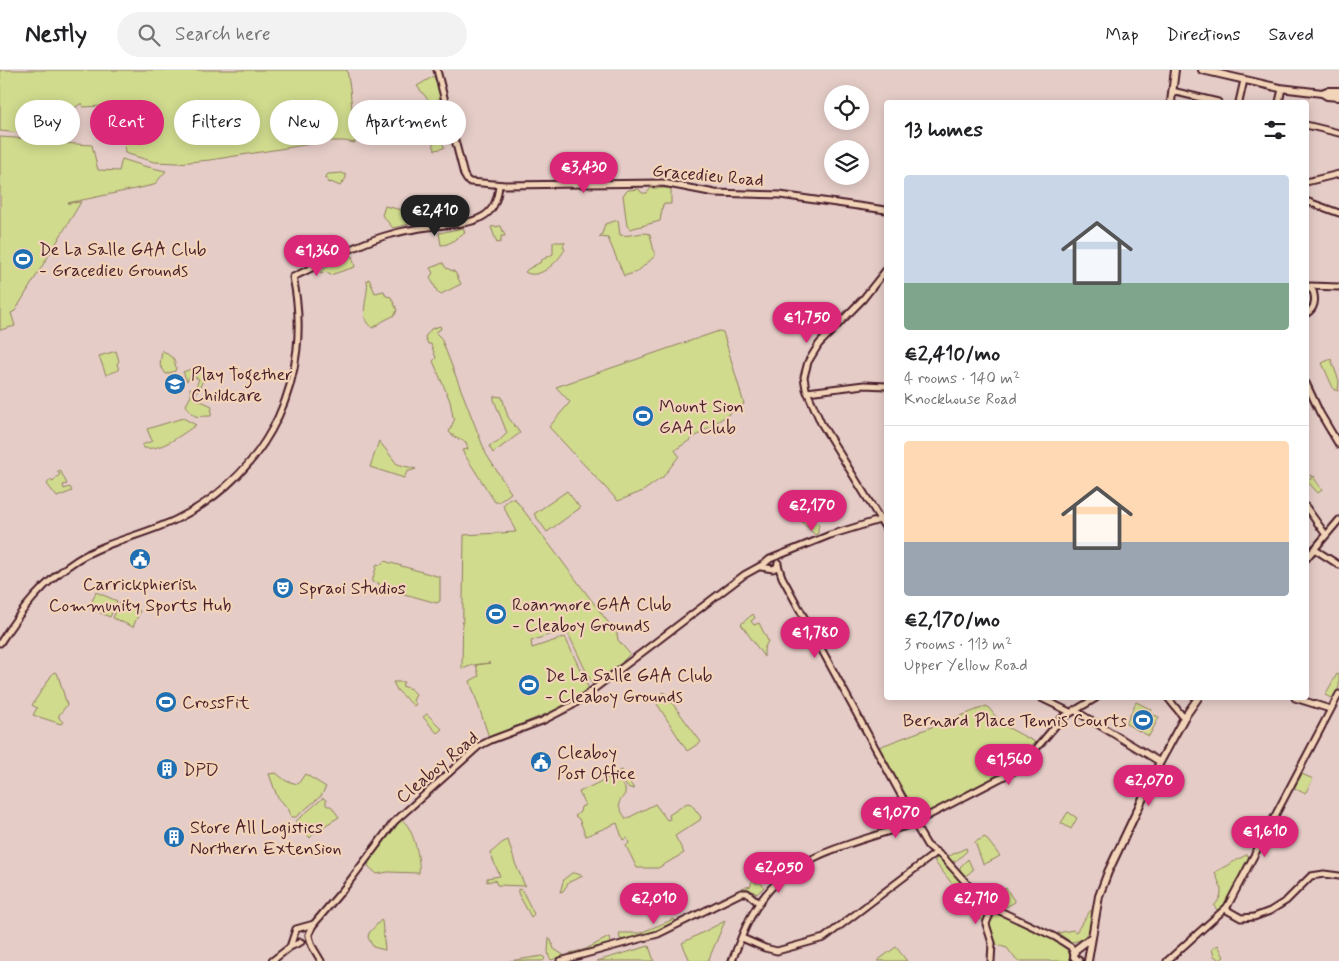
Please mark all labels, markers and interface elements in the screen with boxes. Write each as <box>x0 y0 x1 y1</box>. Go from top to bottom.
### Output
search box <box>117 12 467 57</box>
text: Nestly <box>25 19 87 50</box>
icon: search <box>135 21 163 49</box>
text: Search here <box>175 22 271 47</box>
text: Map <box>1106 23 1139 47</box>
text: Directions <box>1167 23 1241 47</box>
text: Saved <box>1269 23 1314 47</box>
map controls <box>824 85 869 185</box>
button: locate <box>824 85 869 130</box>
chip: Buy <box>15 100 80 145</box>
chip: Rent <box>90 100 164 145</box>
chip: Filters <box>174 100 260 145</box>
chip: New <box>270 100 338 145</box>
chip: Apartment <box>348 100 466 145</box>
text: 13 homes <box>904 116 983 144</box>
icon: filters <box>1261 116 1289 144</box>
button: layers <box>824 140 869 185</box>
pin: €3,430 <box>543 152 625 194</box>
text: €3,430 <box>561 157 607 178</box>
street label: Gracedieu Road <box>651 159 765 193</box>
pin: €2,410 <box>394 194 476 237</box>
text: €2,410 <box>412 200 458 221</box>
icon: home <box>1052 208 1142 298</box>
pin: €1,360 <box>276 234 358 277</box>
place label: De La Salle GAA Club - Gracedieu Grounds <box>39 238 207 283</box>
text: €1,360 <box>295 240 339 261</box>
sports icon: De La Salle GAA Club - Gracedieu Grounds <box>11 247 35 271</box>
pin: €1,750 <box>766 302 848 344</box>
text: €1,750 <box>783 307 831 328</box>
text: €2,410/mo <box>904 340 1000 368</box>
place label: Play Together Childcare <box>191 363 293 408</box>
text: 4 rooms · 140 m² <box>904 368 1020 389</box>
school or university icon: Play Together Childcare <box>163 372 187 396</box>
text: Knockhouse Road <box>904 389 1017 410</box>
place label: Mount Sion GAA Club <box>659 395 744 440</box>
sports icon: Mount Sion GAA Club <box>631 404 655 428</box>
icon: home <box>1052 473 1142 563</box>
pin: €2,170 <box>771 490 853 532</box>
text: €2,170 <box>789 495 835 516</box>
public building icon: Carrickphierish Community Sports Hub <box>128 547 152 571</box>
place label: Carrickphierish Community Sports Hub <box>49 573 231 618</box>
theatre icon: Spraoi Studios <box>271 576 295 600</box>
place label: Spraoi Studios <box>299 577 406 601</box>
place label: Roanmore GAA Club - Cleaboy Grounds <box>512 593 672 638</box>
sports icon: Roanmore GAA Club - Cleaboy Grounds <box>484 602 508 626</box>
text: €2,170/mo <box>904 606 1000 634</box>
pin: €1,780 <box>774 616 856 659</box>
text: €1,780 <box>792 622 838 643</box>
text: 3 rooms · 113 m² <box>904 634 1012 655</box>
text: Upper Yellow Road <box>904 655 1028 676</box>
place label: De La Salle GAA Club - Cleaboy Grounds <box>545 664 713 709</box>
sports icon: De La Salle GAA Club - Cleaboy Grounds <box>517 673 541 697</box>
sports icon: CrossFit <box>154 690 178 714</box>
place label: CrossFit <box>182 691 250 715</box>
sports icon: Bernard Place Tennis Courts <box>1131 708 1155 732</box>
place label: Bernard Place Tennis Courts <box>903 709 1127 733</box>
street label: Cleaboy Road <box>391 726 484 809</box>
place label: Cleaboy Post Office <box>557 741 636 786</box>
pin: €1,560 <box>968 744 1050 786</box>
text: €1,560 <box>986 749 1032 770</box>
public building icon: Cleaboy Post Office <box>529 750 553 774</box>
building icon: DPD <box>155 757 179 781</box>
place label: DPD <box>183 758 219 782</box>
pin: €2,070 <box>1108 764 1190 807</box>
text: €2,070 <box>1125 770 1173 791</box>
pin: €1,070 <box>855 796 937 839</box>
text: €1,070 <box>872 802 920 823</box>
place label: Store All Logistics Northern Extension <box>190 816 342 861</box>
pin: €1,610 <box>1224 816 1306 858</box>
text: €1,610 <box>1242 821 1288 842</box>
building icon: Store All Logistics Northern Extension <box>162 825 186 849</box>
pin: €2,050 <box>738 852 820 894</box>
text: €2,050 <box>755 857 803 878</box>
pin: €2,010 <box>613 882 695 925</box>
pin: €2,710 <box>935 882 1017 925</box>
text: €2,010 <box>631 888 677 909</box>
text: €2,710 <box>953 888 999 909</box>

